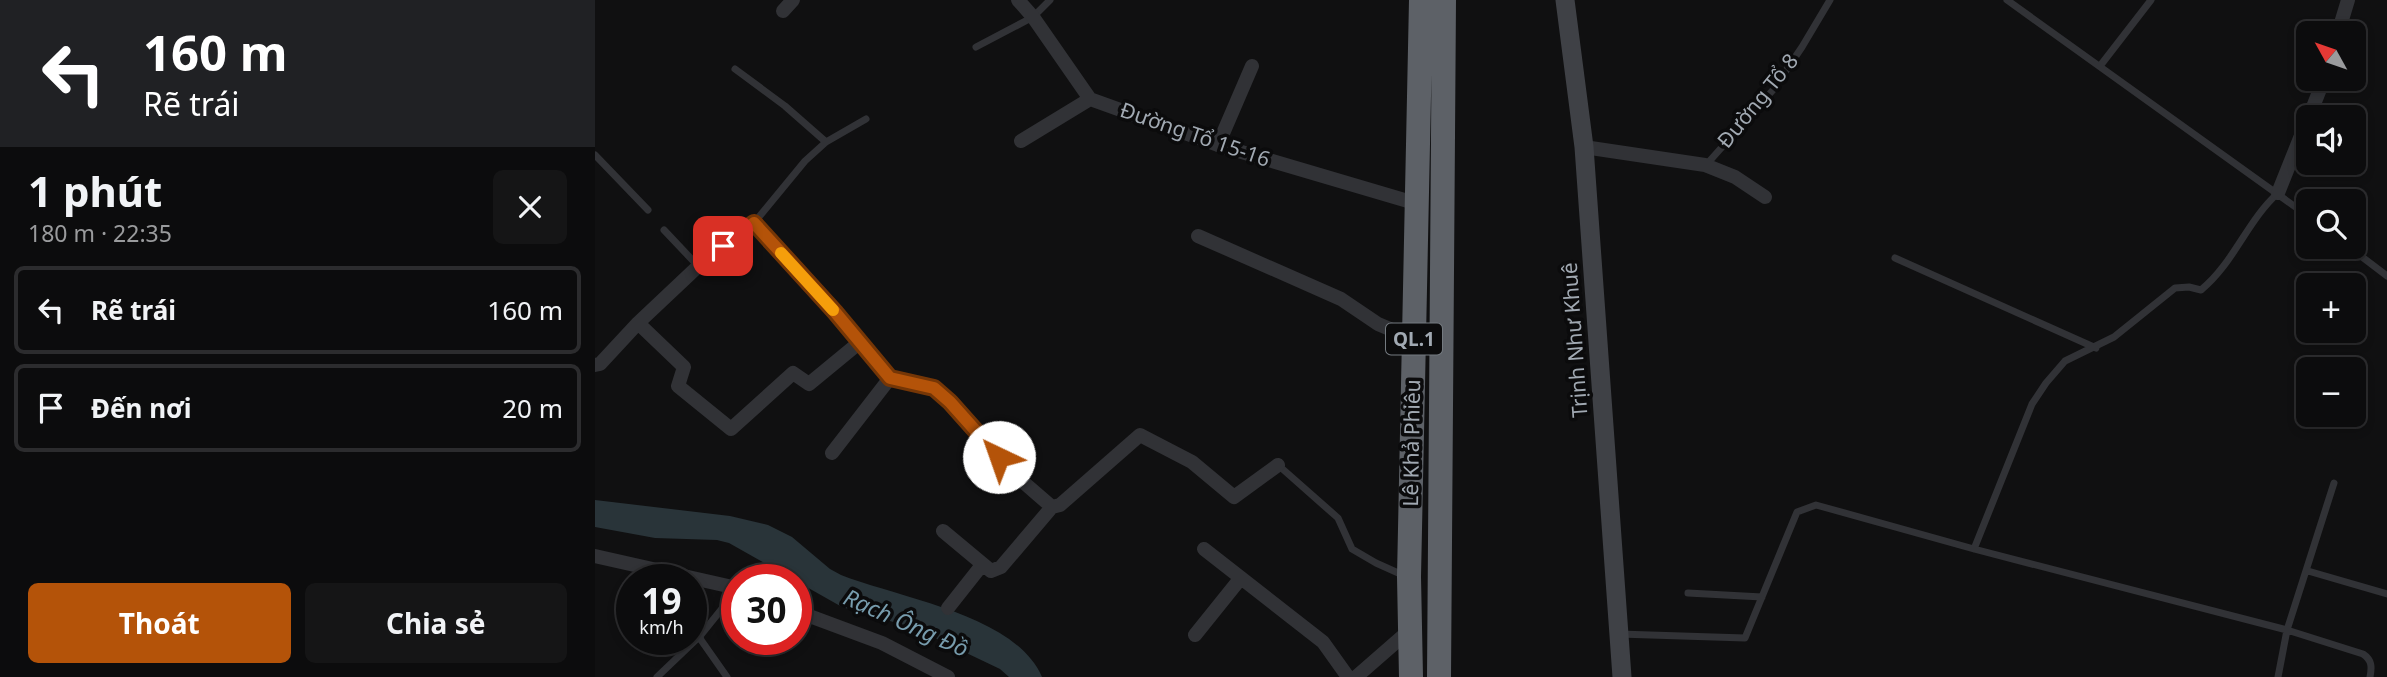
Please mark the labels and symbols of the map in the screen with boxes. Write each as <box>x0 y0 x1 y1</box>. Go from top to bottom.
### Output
north arrow <box>2296 21 2366 91</box>
street label: Đường Tổ 8 <box>1710 47 1804 154</box>
street label: Đường Tổ 15-16 <box>1117 95 1274 173</box>
pin <box>693 216 753 276</box>
street label: Trịnh Như Khuê <box>1555 262 1593 419</box>
road number: QL.1 <box>1386 324 1442 354</box>
street label: Lê Khả Phiêu <box>1396 379 1426 507</box>
position arrow <box>962 420 1036 494</box>
speed limit sign: 30 <box>721 564 812 655</box>
water label: Rạch Ông Đồ <box>839 580 974 664</box>

